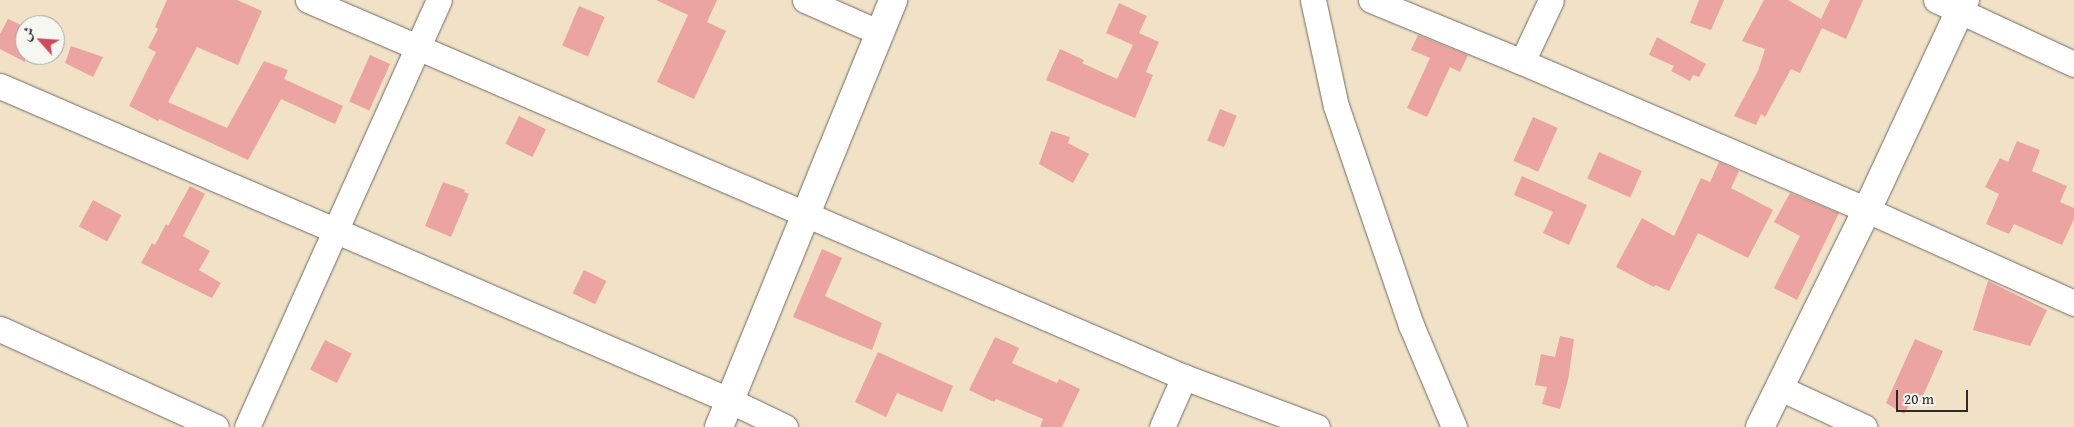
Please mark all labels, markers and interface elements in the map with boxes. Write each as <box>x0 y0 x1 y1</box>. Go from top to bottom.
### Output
north arrow <box>15 15 65 65</box>
text: ش <box>15 23 39 44</box>
scale bar <box>1899 380 1972 412</box>
text: 20 m <box>1904 388 1934 409</box>

